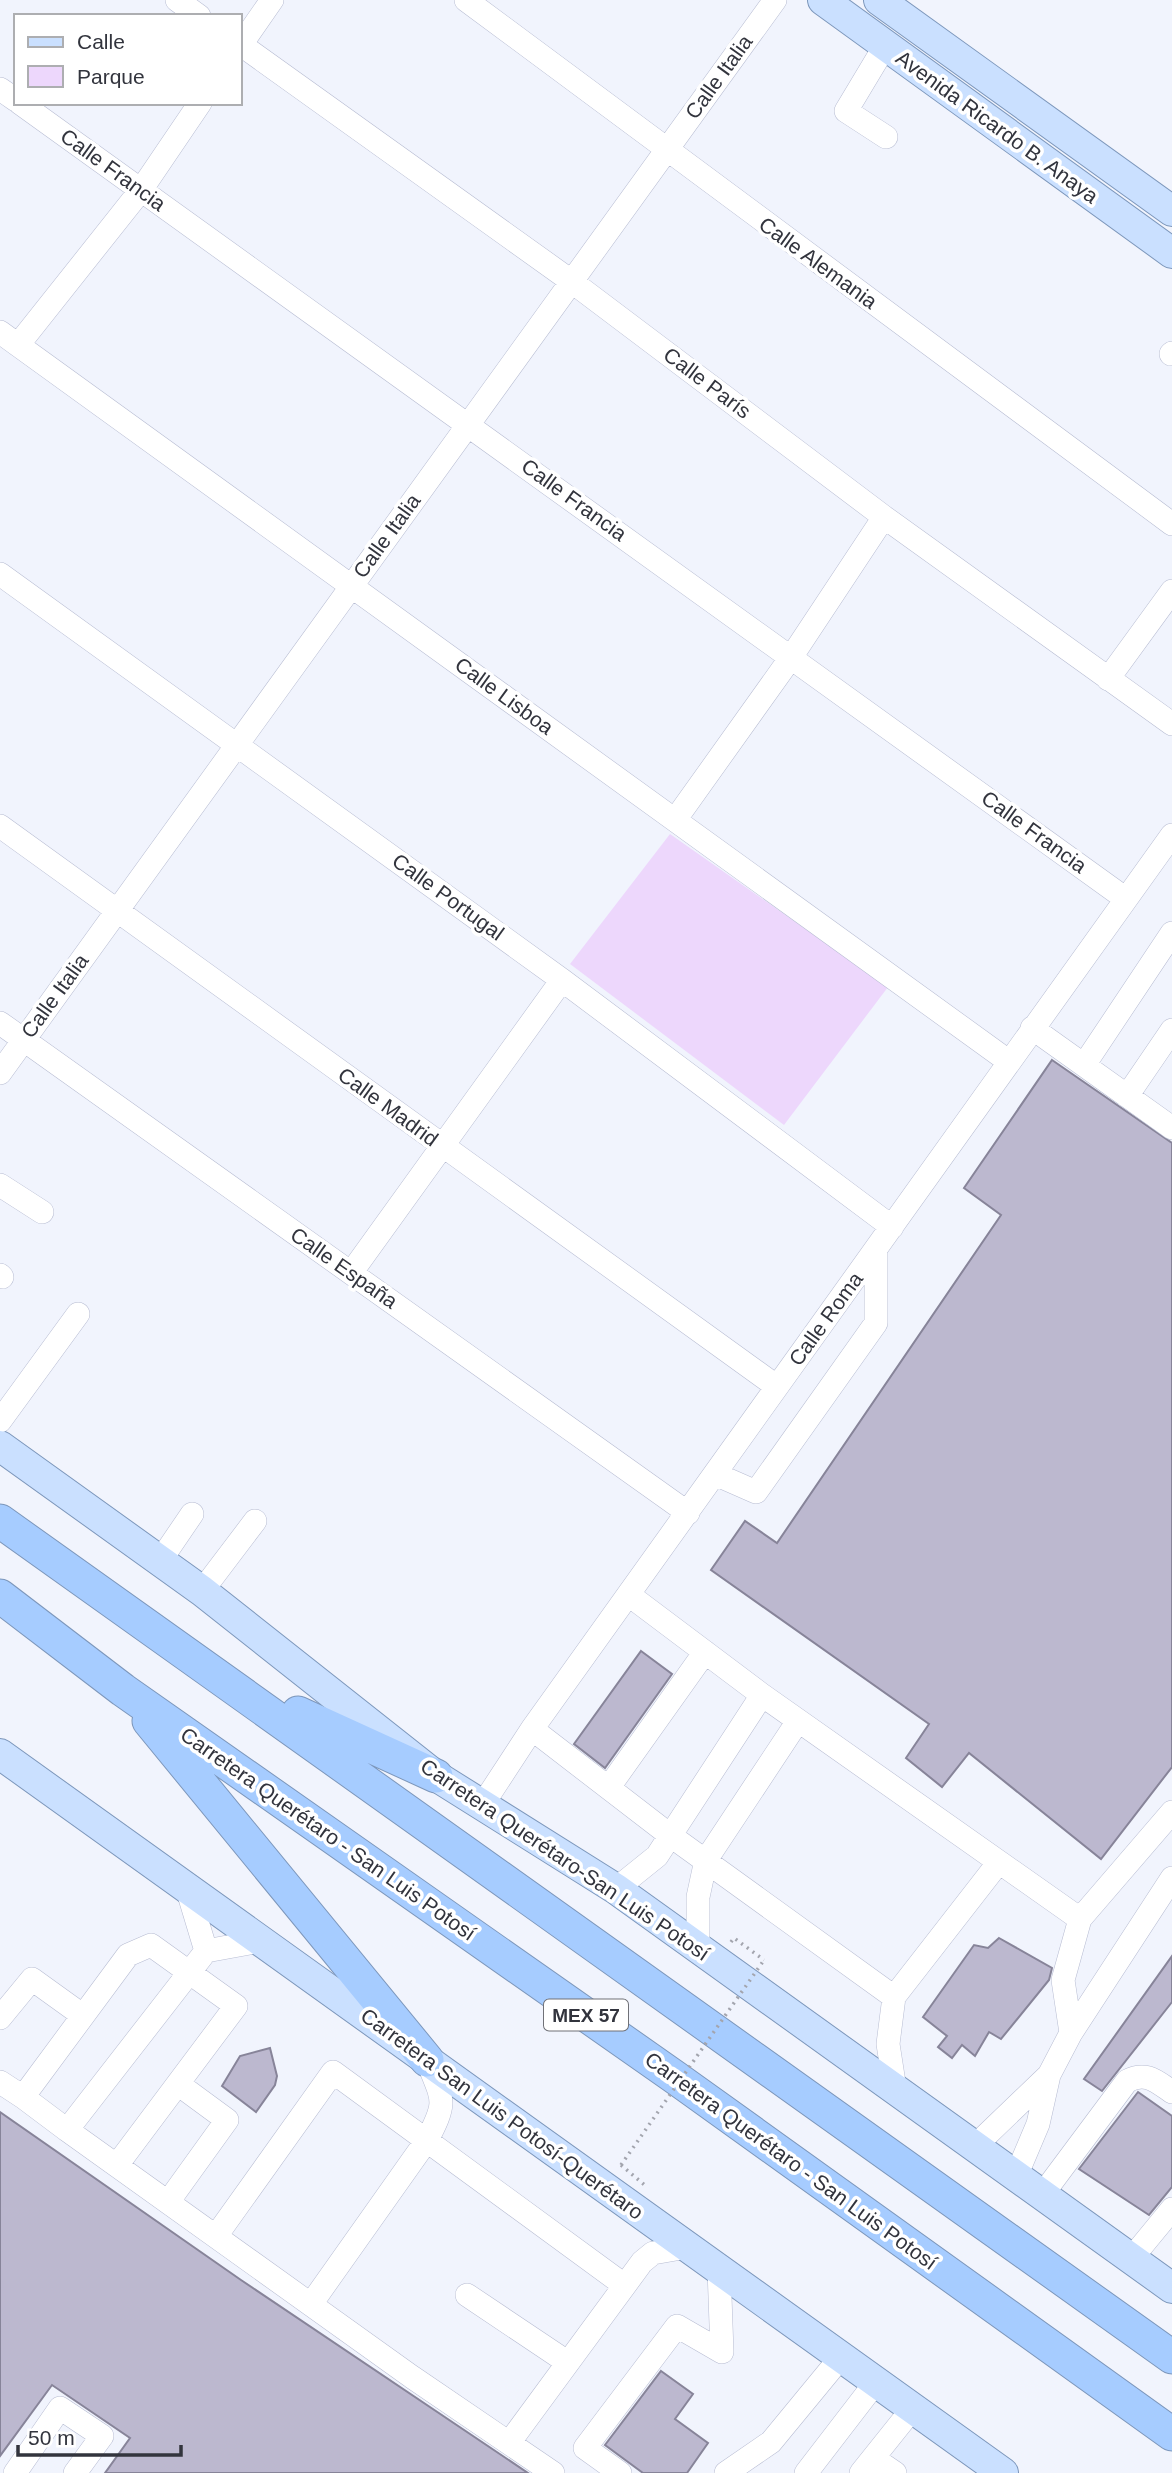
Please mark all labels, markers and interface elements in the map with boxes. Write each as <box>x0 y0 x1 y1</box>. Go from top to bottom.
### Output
legend <box>14 14 242 105</box>
text: Calle <box>77 30 125 53</box>
street label: Calle Italia <box>680 30 757 123</box>
street label: Avenida Ricardo B. Anaya <box>892 46 1103 208</box>
text: Parque <box>77 65 145 88</box>
street label: Calle Francia <box>56 124 170 215</box>
street label: Calle Alemania <box>755 212 882 313</box>
street label: Calle París <box>659 343 755 423</box>
street label: Calle Francia <box>517 454 631 545</box>
street label: Calle Italia <box>348 489 425 582</box>
street label: Calle Lisboa <box>451 652 558 739</box>
street label: Calle Francia <box>977 786 1091 877</box>
street label: Calle Portugal <box>388 849 508 945</box>
street label: Calle Italia <box>16 949 93 1042</box>
street label: Calle Madrid <box>334 1063 443 1151</box>
street label: Calle España <box>287 1222 402 1313</box>
street label: Calle Roma <box>784 1267 867 1370</box>
street label: Carretera Querétaro - San Luis Potosí <box>176 1722 480 1945</box>
street label: Carretera Querétaro-San Luis Potosí <box>417 1754 714 1965</box>
road number: MEX 57 <box>544 1999 628 2030</box>
street label: Carretera San Luis Potosí-Querétaro <box>357 2003 648 2224</box>
street label: Carretera Querétaro - San Luis Potosí <box>641 2047 942 2274</box>
scale bar <box>18 2414 180 2458</box>
text: 50 m <box>28 2426 75 2449</box>

